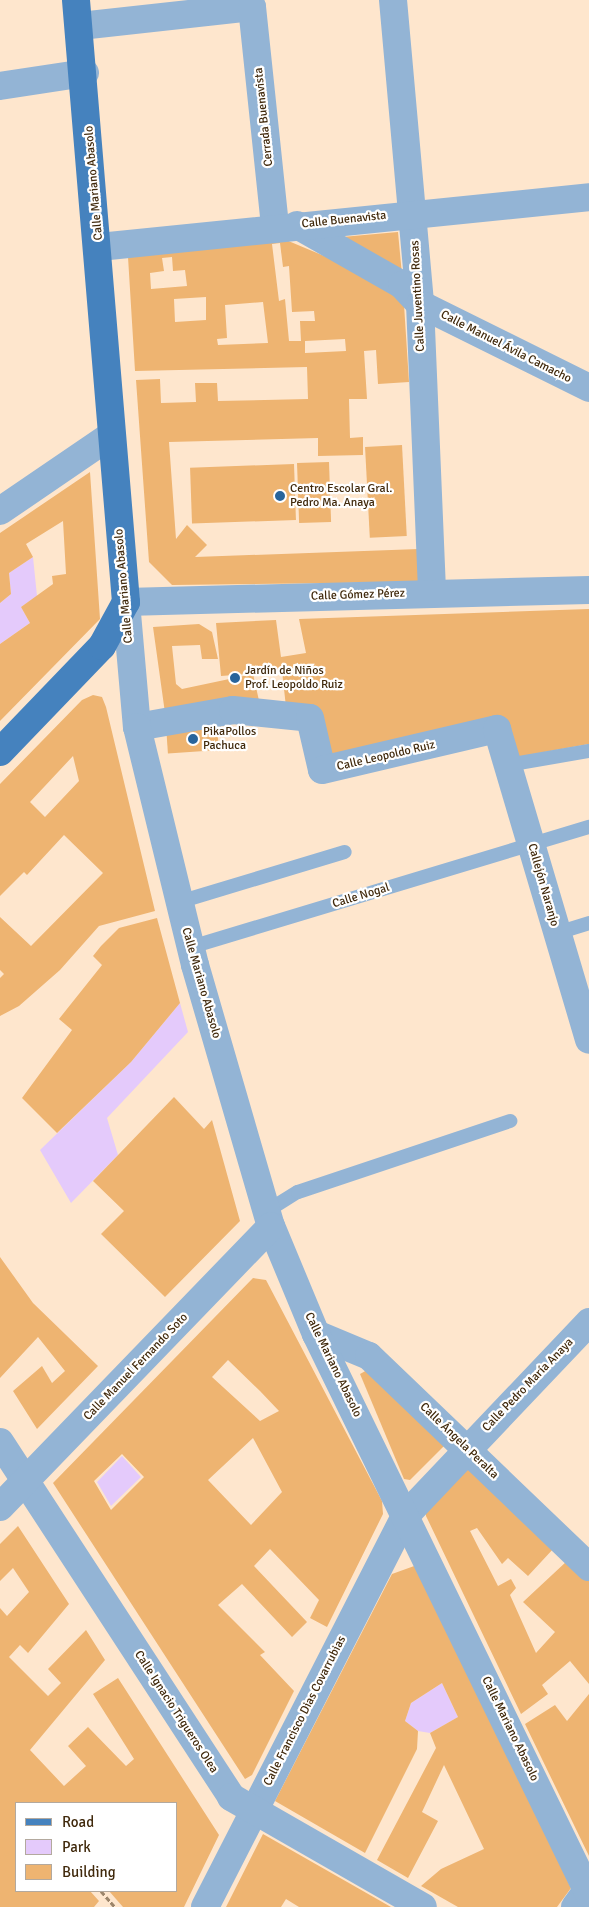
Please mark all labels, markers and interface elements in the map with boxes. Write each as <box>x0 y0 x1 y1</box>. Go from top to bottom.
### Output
street label: Cerrada Buenavista <box>252 67 276 167</box>
street label: Calle Mariano Abasolo <box>82 125 106 241</box>
street label: Calle Buenavista <box>301 208 387 232</box>
street label: Calle Juventino Rosas <box>408 240 428 352</box>
street label: Calle Manuel Ávila Camacho <box>438 308 574 386</box>
place label: Centro Escolar Gral. Pedro Ma. Anaya <box>290 482 392 510</box>
marker: Centro Escolar Gral. Pedro Ma. Anaya <box>274 490 286 502</box>
street label: Calle Mariano Abasolo <box>112 528 136 644</box>
street label: Calle Gómez Pérez <box>311 586 405 604</box>
place label: Jardín de Niños Prof. Leopoldo Ruiz <box>245 664 343 692</box>
marker: Jardín de Niños Prof. Leopoldo Ruiz <box>229 672 241 684</box>
place label: PikaPollos Pachuca <box>203 725 256 753</box>
marker: PikaPollos Pachuca <box>187 733 199 745</box>
street label: Calle Leopoldo Ruiz <box>336 738 436 774</box>
street label: Callejón Naranjo <box>524 842 562 928</box>
street label: Calle Nogal <box>331 880 391 912</box>
street label: Calle Mariano Abasolo <box>178 926 224 1040</box>
street label: Calle Manuel Fernando Soto <box>81 1310 191 1424</box>
street label: Calle Mariano Abasolo <box>301 1310 365 1420</box>
street label: Calle Pedro María Anaya <box>480 1335 576 1435</box>
street label: Calle Ángela Peralta <box>417 1400 501 1482</box>
street label: Calle Francisco Dias Covarrubias <box>261 1634 349 1788</box>
street label: Calle Ignacio Trigueros Olea <box>131 1648 221 1776</box>
street label: Calle Mariano Abasolo <box>478 1674 542 1784</box>
legend <box>15 1802 178 1892</box>
text: Road <box>62 1813 94 1831</box>
text: Park <box>62 1838 91 1856</box>
text: Building <box>62 1863 116 1881</box>

